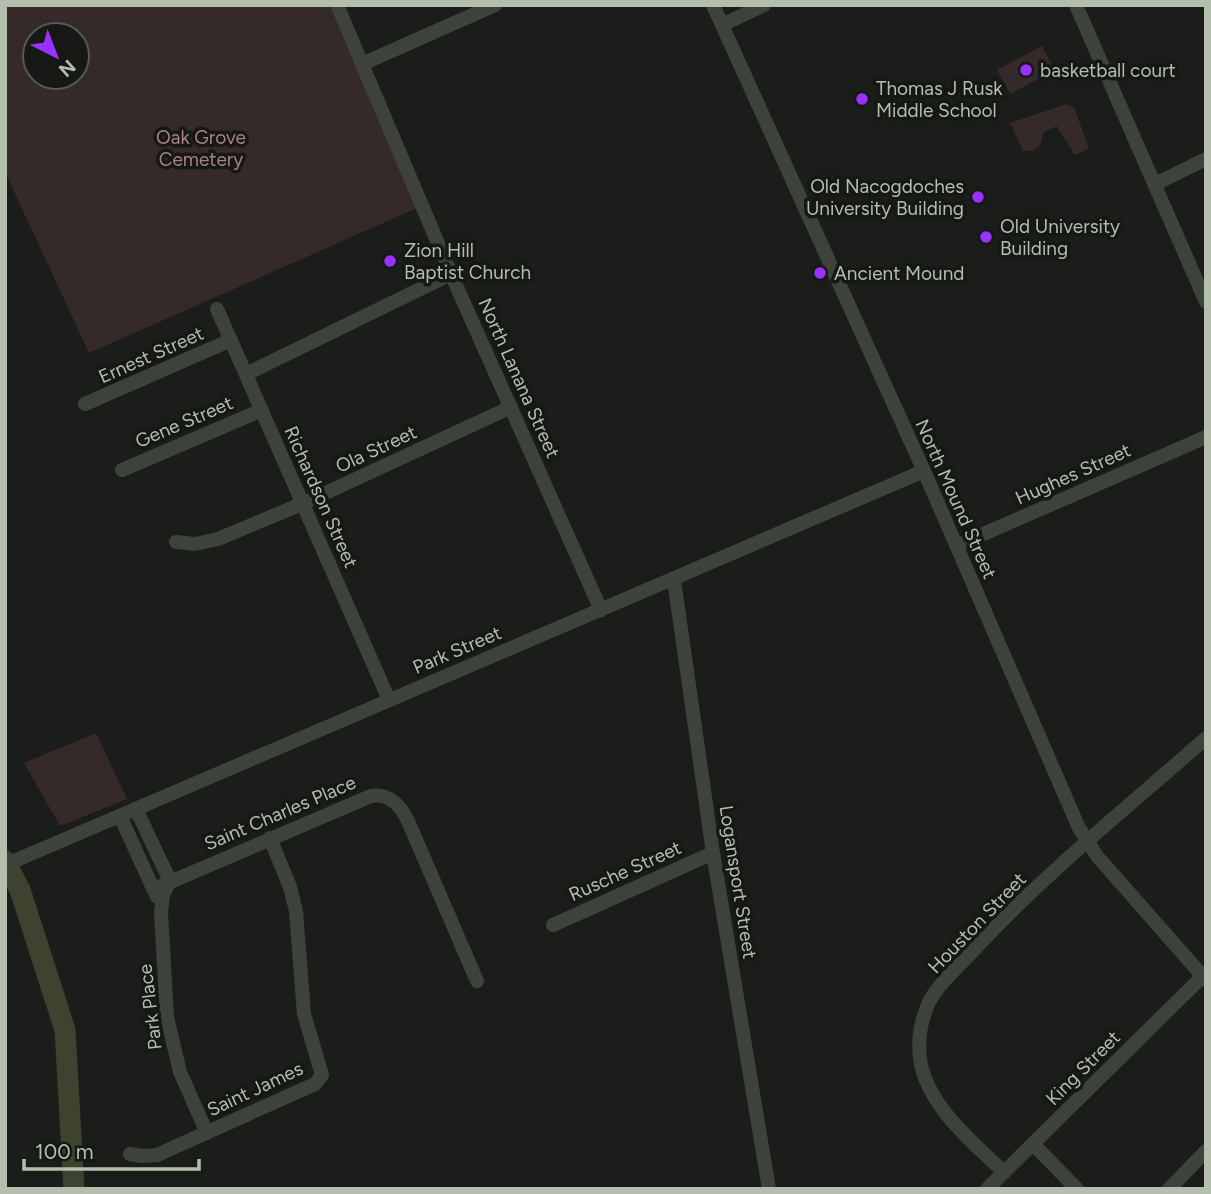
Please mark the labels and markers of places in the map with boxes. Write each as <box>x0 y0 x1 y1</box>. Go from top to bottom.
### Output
place label: basketball court <box>1040 59 1176 82</box>
marker: basketball court <box>1018 62 1034 78</box>
place label: Thomas J Rusk Middle School <box>876 77 1003 122</box>
marker: Thomas J Rusk Middle School <box>854 91 870 107</box>
place label: Old Nacogdoches University Building <box>806 175 964 220</box>
marker: Old Nacogdoches University Building <box>970 189 986 205</box>
place label: Old University Building <box>1000 215 1120 260</box>
marker: Old University Building <box>978 229 994 245</box>
place label: Zion Hill Baptist Church <box>404 239 531 284</box>
marker: Zion Hill Baptist Church <box>382 253 398 269</box>
place label: Ancient Mound <box>834 262 964 285</box>
marker: Ancient Mound <box>812 265 828 281</box>

